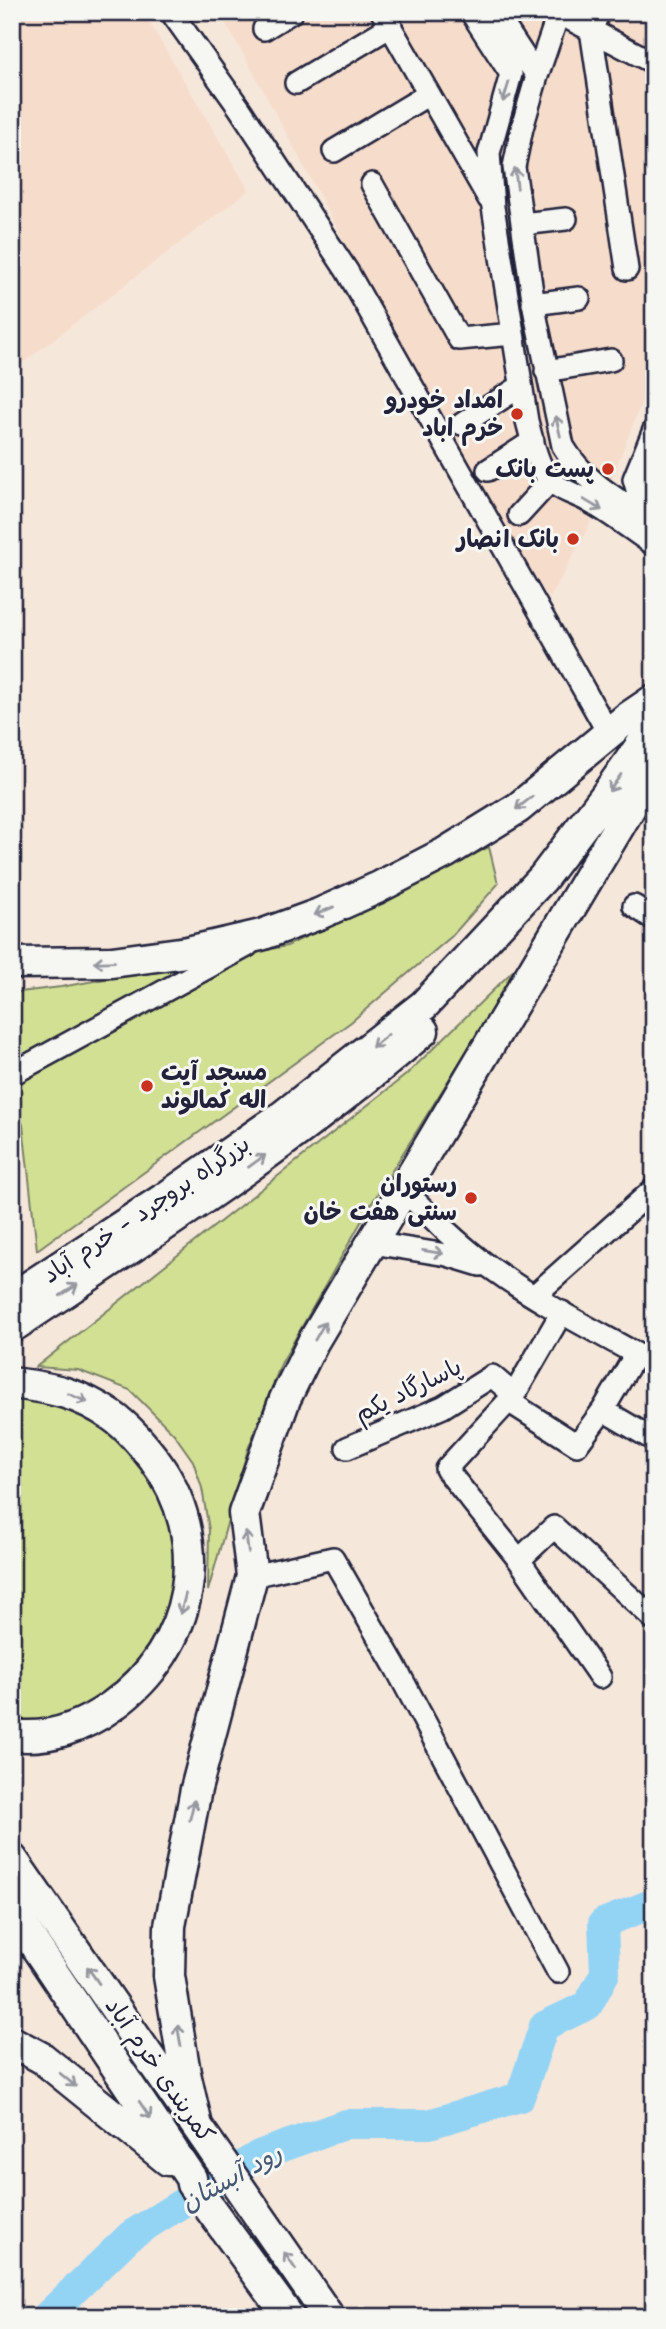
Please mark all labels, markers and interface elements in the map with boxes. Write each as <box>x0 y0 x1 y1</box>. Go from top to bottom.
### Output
one-way arrow <box>498 81 511 103</box>
one-way arrow <box>509 167 522 189</box>
place label: امداد خودرو خرم اباد <box>383 384 503 446</box>
marker: امداد خودرو خرم اباد <box>509 406 525 422</box>
one-way arrow <box>550 415 564 438</box>
place label: پست بانک <box>496 453 594 485</box>
marker: پست بانک <box>600 461 616 477</box>
one-way arrow <box>583 498 603 512</box>
place label: بانک انصار <box>455 523 559 555</box>
marker: بانک انصار <box>565 531 581 547</box>
one-way arrow <box>608 773 622 792</box>
one-way arrow <box>515 795 533 810</box>
one-way arrow <box>314 905 335 918</box>
one-way arrow <box>92 956 115 969</box>
one-way arrow <box>372 1033 390 1049</box>
place label: مسجد آیت اله کمالوند <box>161 1056 267 1116</box>
marker: مسجد آیت اله کمالوند <box>139 1078 155 1094</box>
street label: بزرگراه بروجرد - خرم آباد <box>36 1128 257 1292</box>
one-way arrow <box>247 1154 266 1168</box>
place label: رستوران سنتی هفت خان <box>303 1168 457 1228</box>
marker: رستوران سنتی هفت خان <box>463 1190 479 1206</box>
one-way arrow <box>421 1246 444 1259</box>
one-way arrow <box>59 1282 78 1297</box>
one-way arrow <box>314 1321 328 1341</box>
street label: پاسارگاد یکم <box>349 1350 468 1431</box>
one-way arrow <box>67 1392 88 1405</box>
one-way arrow <box>241 1531 254 1554</box>
one-way arrow <box>176 1592 189 1615</box>
one-way arrow <box>186 1800 199 1822</box>
one-way arrow <box>86 1966 100 1985</box>
street label: کمربندی خرم آباد <box>96 1991 222 2150</box>
one-way arrow <box>172 2024 185 2047</box>
one-way arrow <box>59 2072 77 2088</box>
one-way arrow <box>138 2100 153 2119</box>
water label: رود آبستان <box>174 2134 288 2219</box>
one-way arrow <box>283 2252 297 2271</box>

